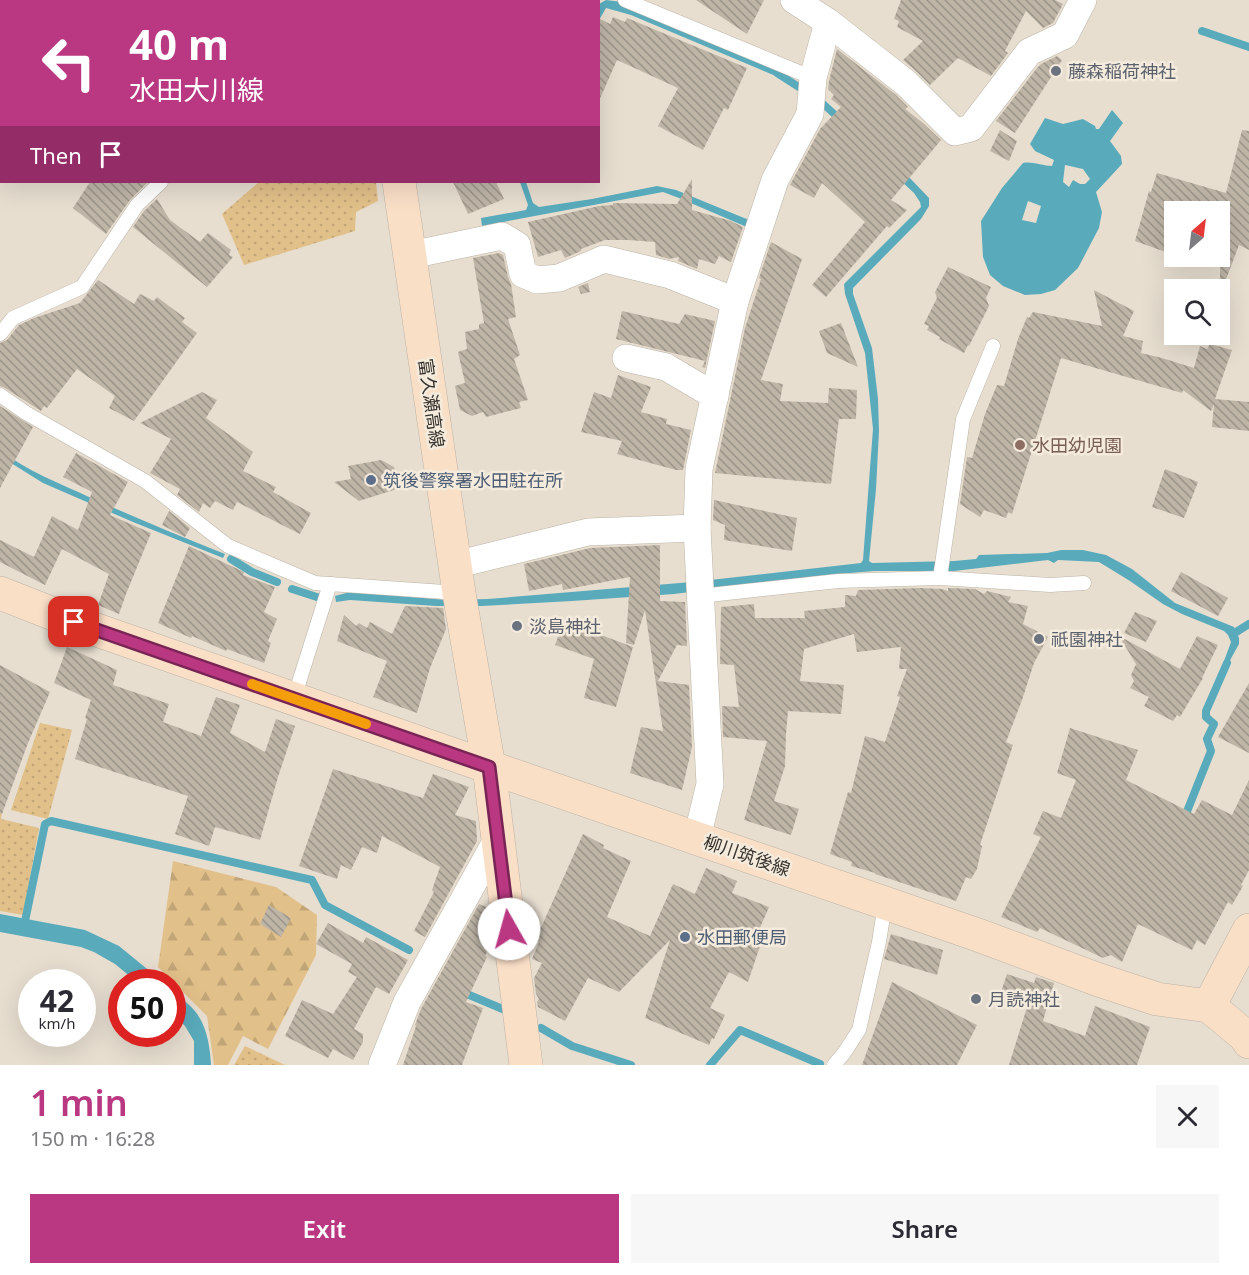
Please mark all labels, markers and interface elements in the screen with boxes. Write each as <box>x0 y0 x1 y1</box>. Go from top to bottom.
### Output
text: 40 m <box>129 15 229 72</box>
icon: left <box>30 24 108 102</box>
place label: 藤森稲荷神社 <box>1068 59 1176 83</box>
marker: 藤森稲荷神社 <box>1049 64 1063 78</box>
text: 水田大川線 <box>129 71 264 108</box>
icon: arrive <box>94 138 127 171</box>
text: Then <box>30 140 82 170</box>
north arrow <box>1164 201 1230 267</box>
map controls <box>1164 201 1230 345</box>
button: search <box>1164 279 1230 345</box>
street label: 富久瀬高線 <box>414 357 450 449</box>
place label: 水田幼児園 <box>1032 433 1122 457</box>
marker: 水田幼児園 <box>1013 438 1027 452</box>
place label: 筑後警察署水田駐在所 <box>383 468 563 492</box>
marker: 筑後警察署水田駐在所 <box>364 473 378 487</box>
pin <box>48 596 99 647</box>
icon: arrive <box>57 605 90 638</box>
place label: 淡島神社 <box>529 614 601 638</box>
marker: 淡島神社 <box>510 619 524 633</box>
place label: 祇園神社 <box>1051 627 1123 651</box>
marker: 祇園神社 <box>1032 632 1046 646</box>
street label: 柳川筑後線 <box>701 829 793 881</box>
position arrow <box>477 897 541 961</box>
place label: 水田郵便局 <box>697 925 787 949</box>
marker: 水田郵便局 <box>678 930 692 944</box>
speed limit sign: 50 <box>108 969 186 1047</box>
text: 42 <box>40 980 74 1021</box>
place label: 月読神社 <box>988 987 1060 1011</box>
marker: 月読神社 <box>969 992 983 1006</box>
text: km/h <box>39 1013 75 1033</box>
text: 1 min <box>30 1078 128 1127</box>
button: close <box>1156 1085 1219 1148</box>
text: 150 m · 16:28 <box>30 1125 155 1152</box>
button: Exit <box>30 1194 619 1263</box>
button: Share <box>631 1194 1219 1263</box>

